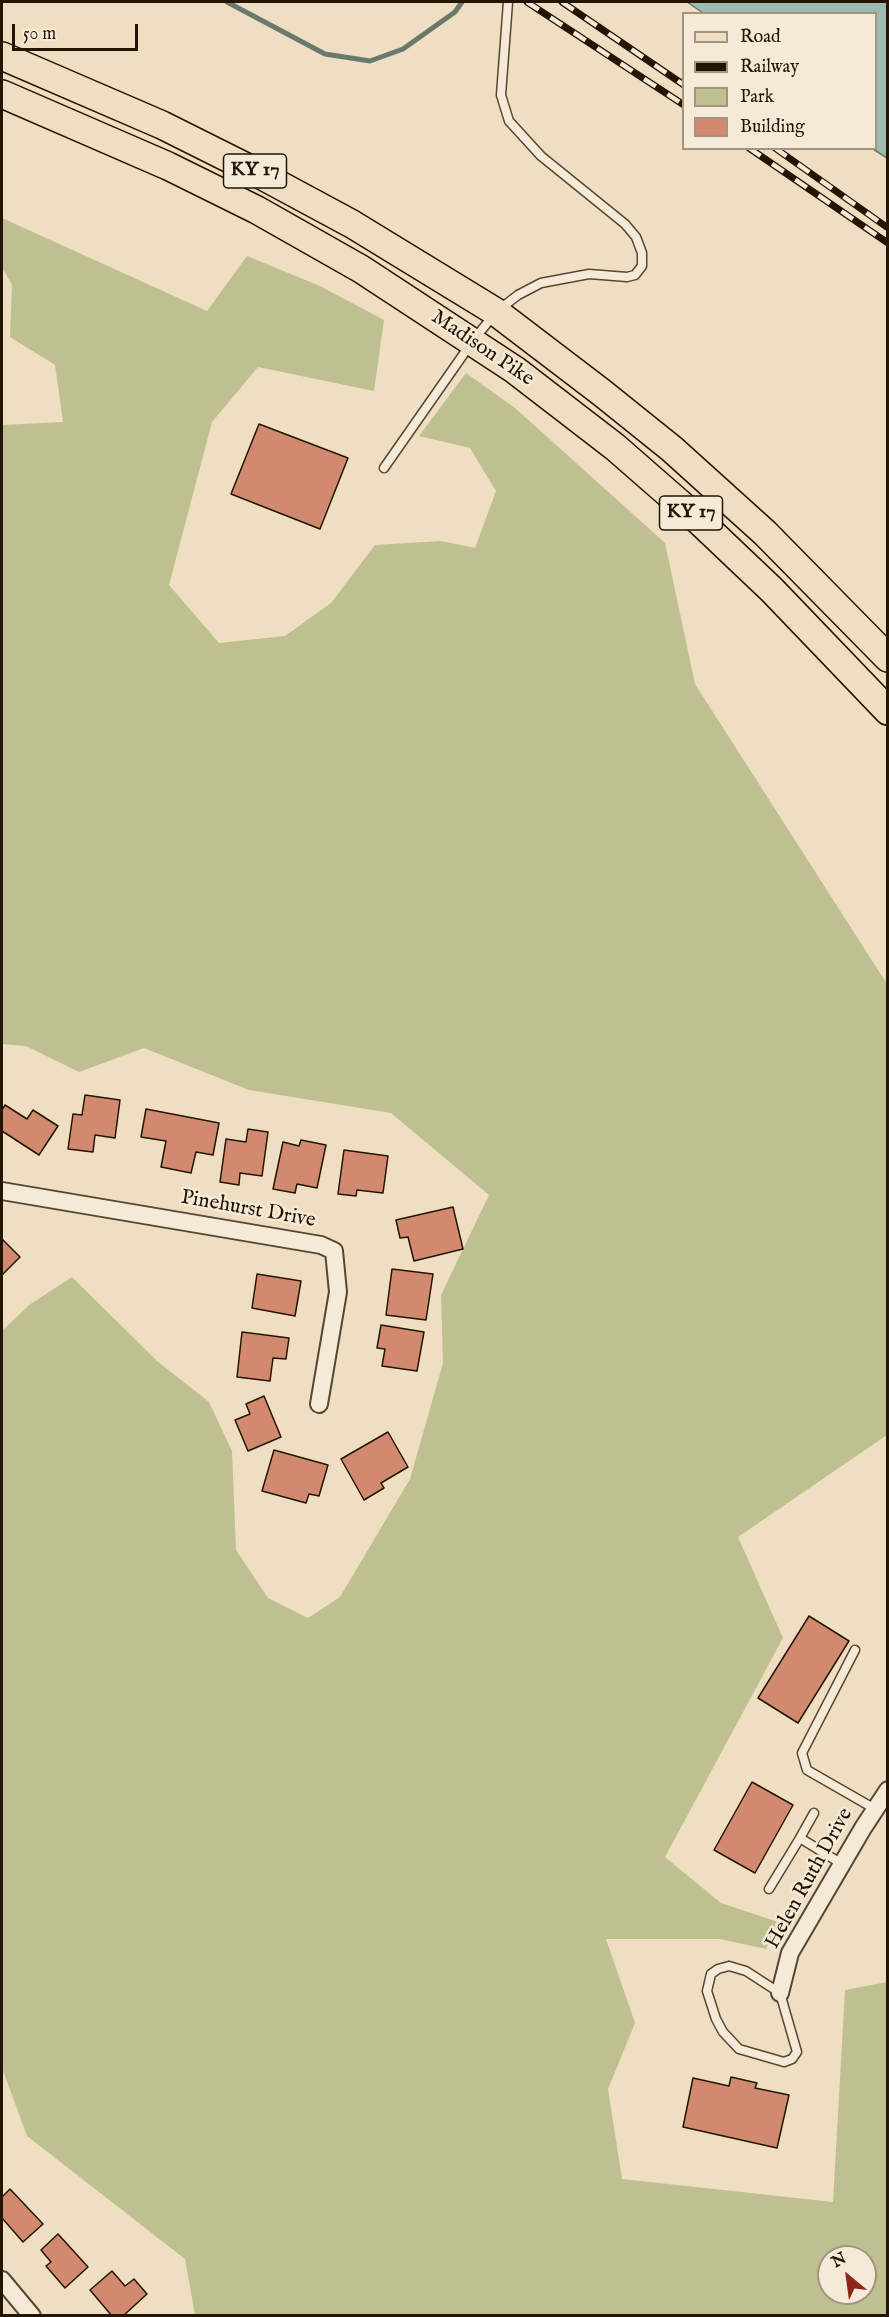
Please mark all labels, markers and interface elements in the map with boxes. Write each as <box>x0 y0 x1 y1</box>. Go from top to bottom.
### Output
scale bar <box>15 12 141 50</box>
legend <box>682 12 877 150</box>
text: 50 m <box>23 23 56 46</box>
text: Road <box>740 26 781 49</box>
text: Railway <box>740 56 799 79</box>
text: Park <box>740 86 774 109</box>
text: Building <box>740 116 805 139</box>
road number: KY 17 <box>224 154 286 188</box>
street label: Madison Pike <box>426 305 538 393</box>
road number: KY 17 <box>660 496 722 530</box>
street label: Pinehurst Drive <box>179 1186 317 1234</box>
street label: Helen Ruth Drive <box>761 1804 859 1954</box>
north arrow <box>817 2245 877 2305</box>
text: N <box>828 2249 850 2273</box>

